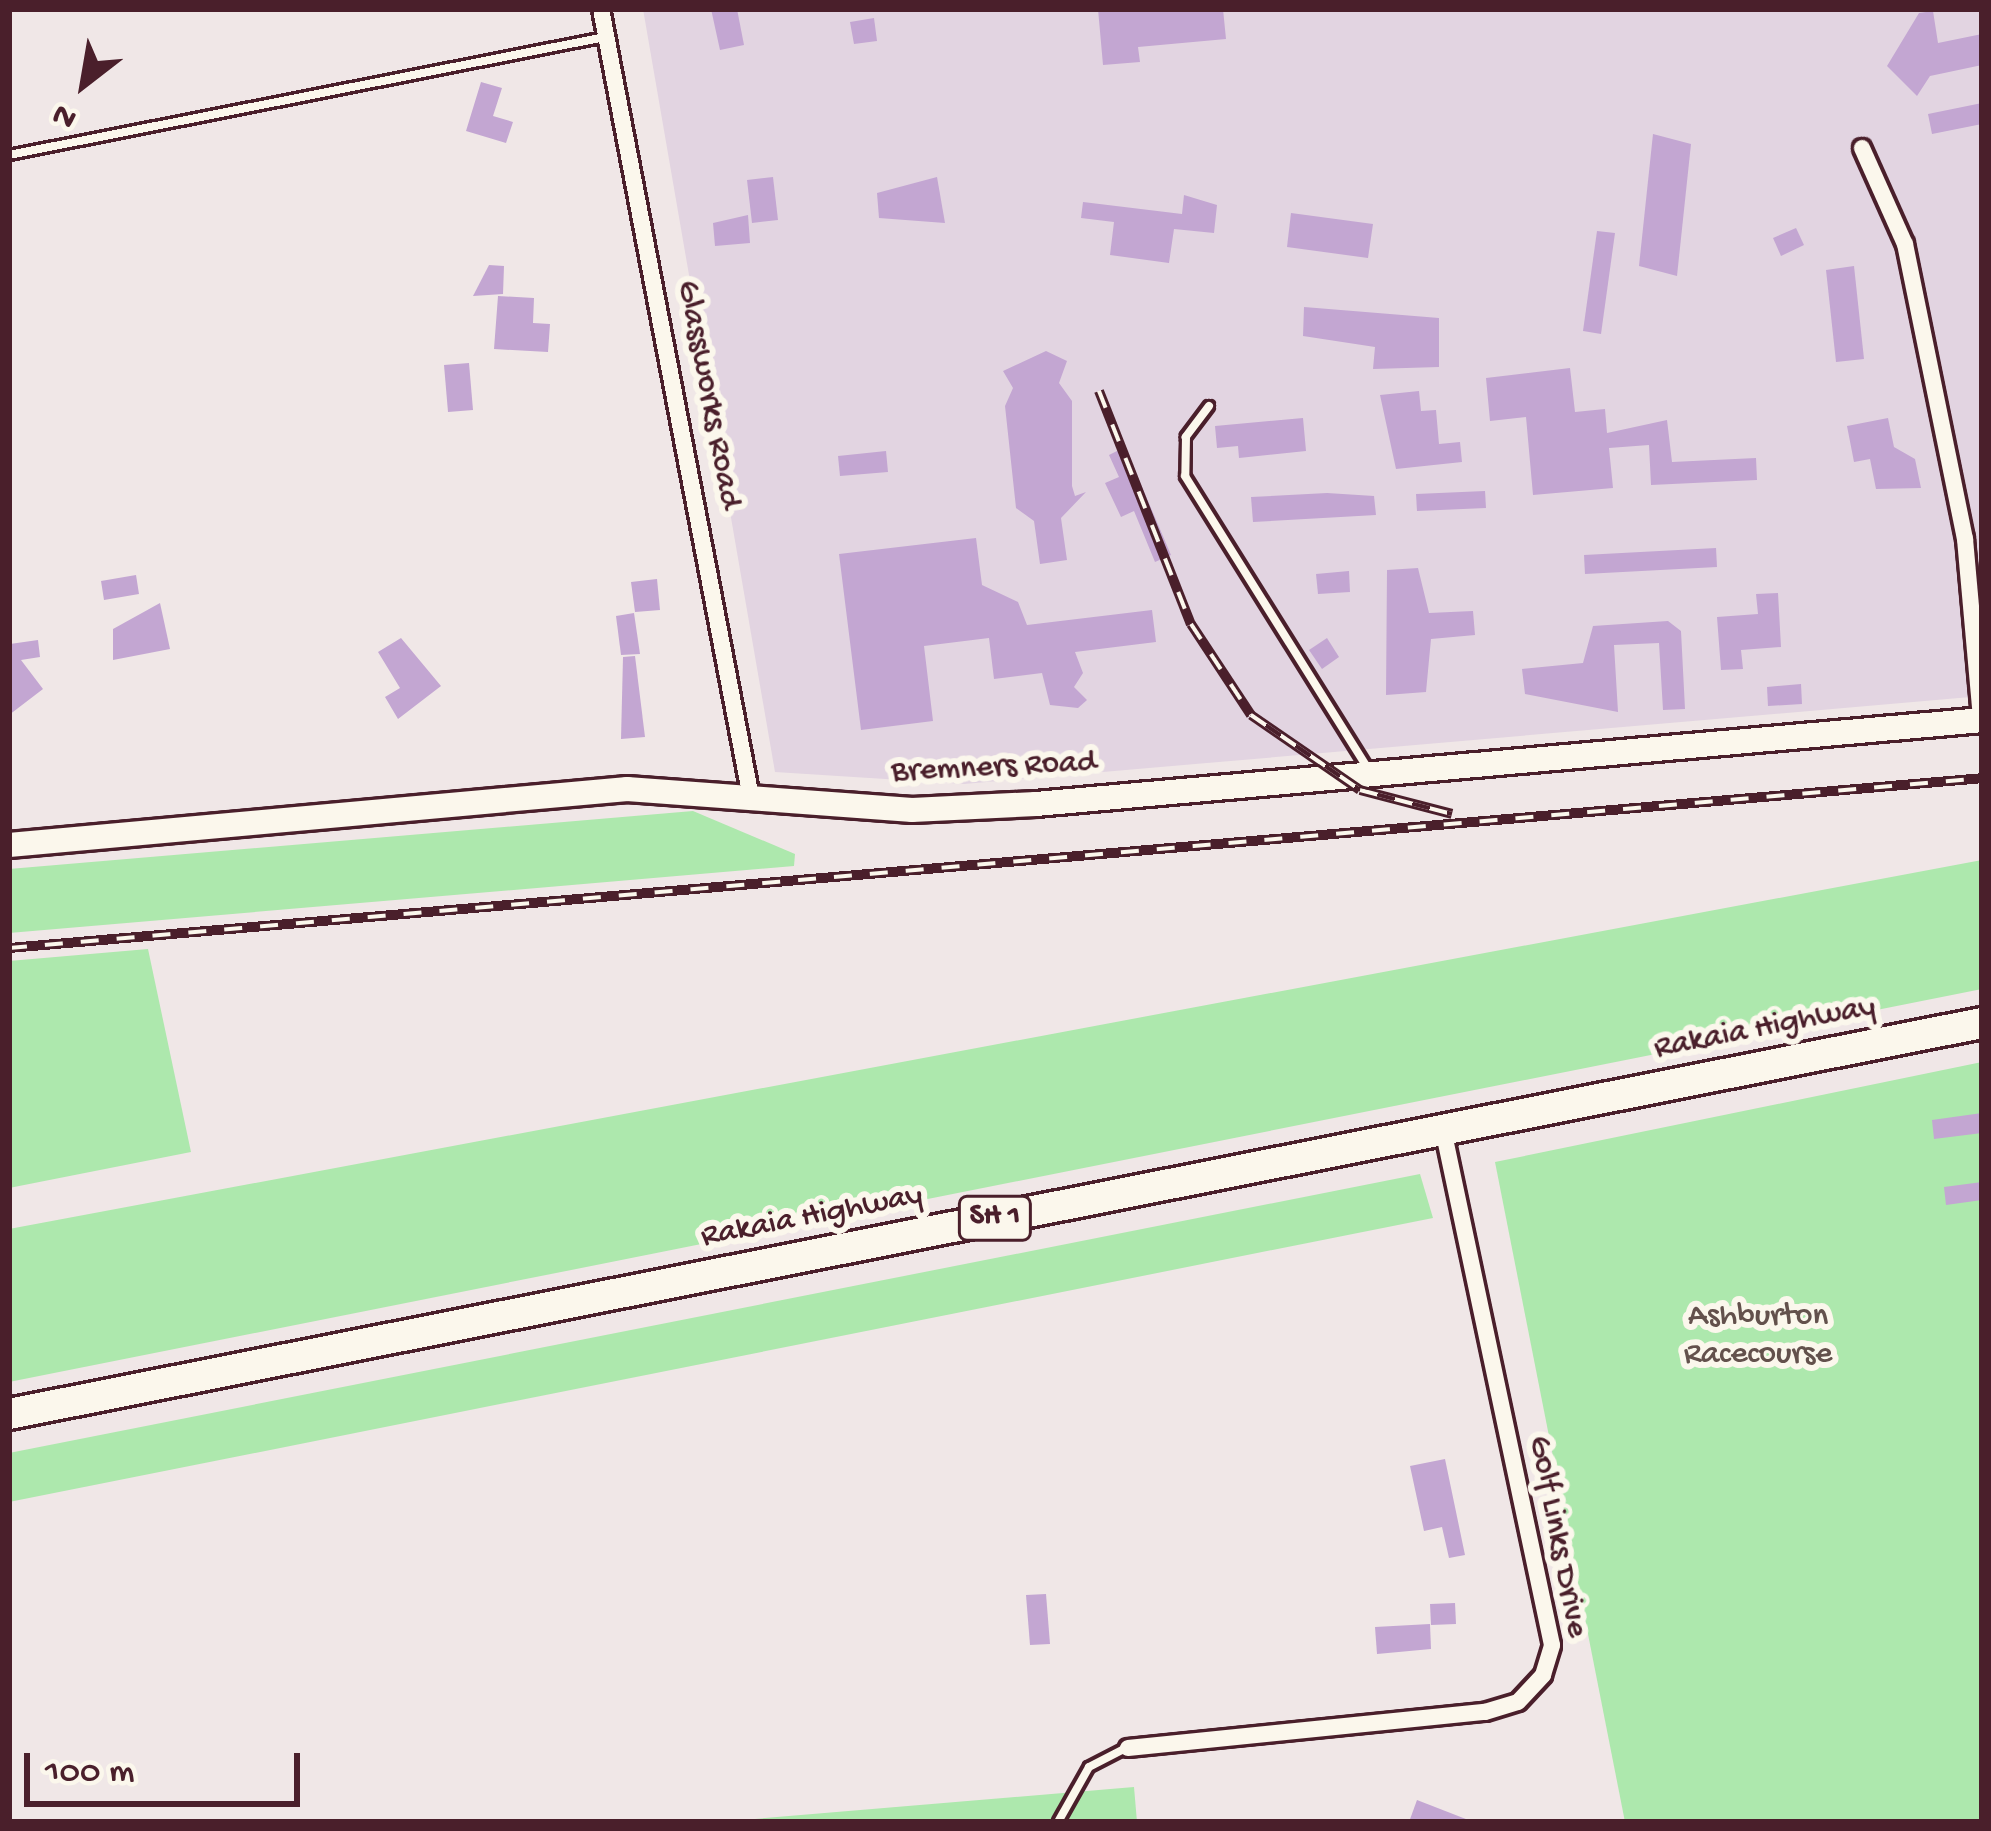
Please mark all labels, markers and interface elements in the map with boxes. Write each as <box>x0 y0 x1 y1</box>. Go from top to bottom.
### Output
north arrow <box>24 24 144 144</box>
text: N <box>46 93 84 137</box>
street label: Glassworks Road <box>665 277 749 513</box>
street label: Bremners Road <box>890 744 1098 794</box>
street label: Rakaia Highway <box>1651 988 1879 1070</box>
street label: Rakaia Highway <box>698 1177 926 1259</box>
road number: SH 1 <box>956 1194 1034 1242</box>
park label: Ashburton Racecourse <box>1684 1298 1832 1376</box>
street label: Golf Links Drive <box>1517 1433 1595 1641</box>
scale bar <box>30 1729 306 1803</box>
text: 100 m <box>45 1752 135 1795</box>

